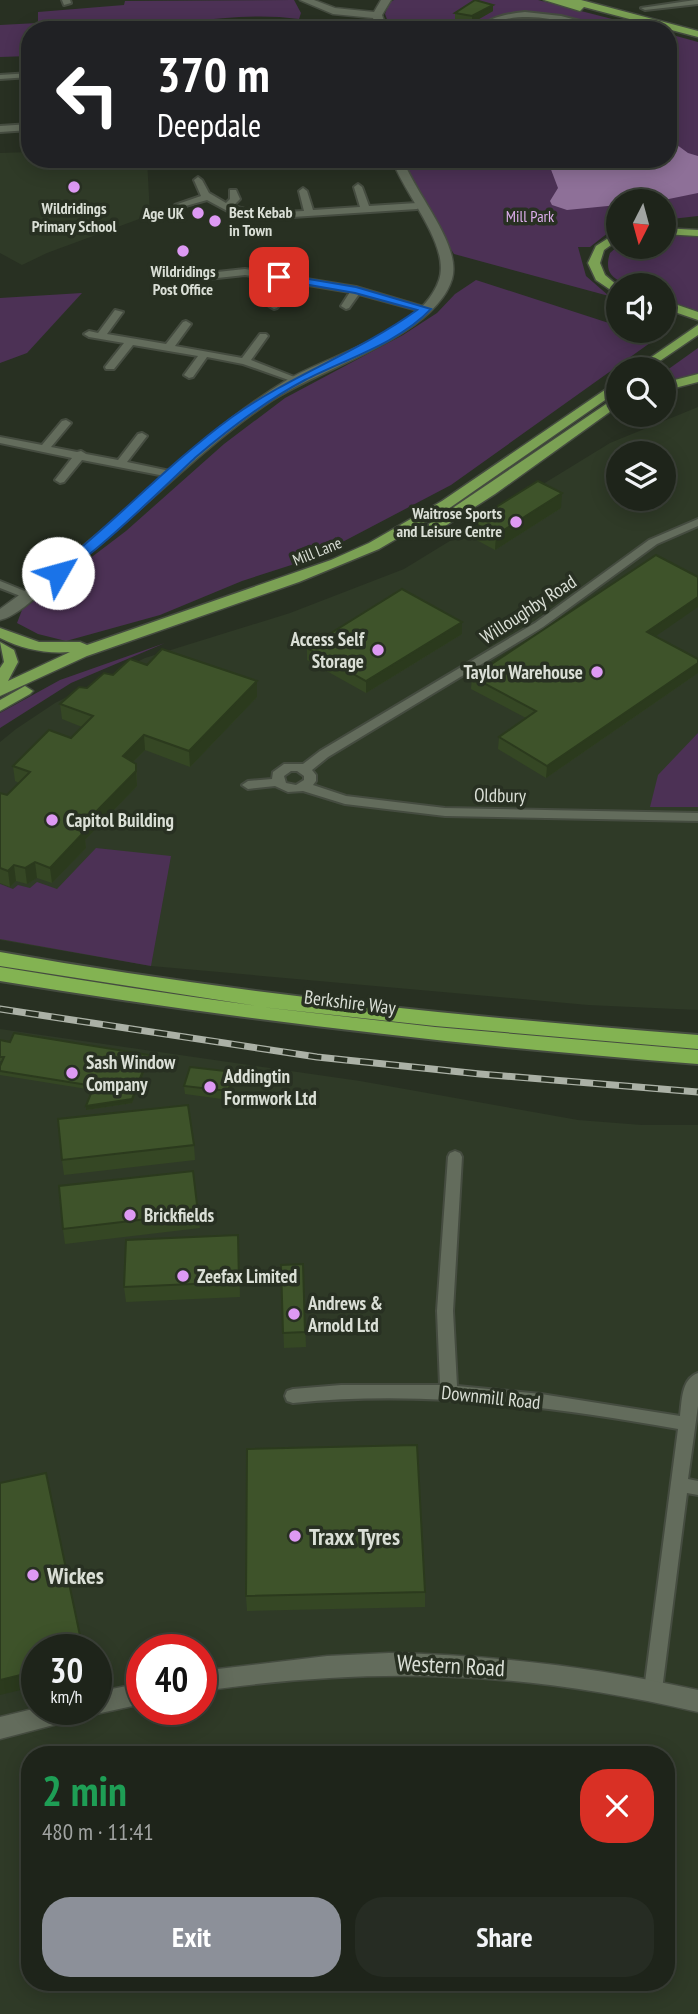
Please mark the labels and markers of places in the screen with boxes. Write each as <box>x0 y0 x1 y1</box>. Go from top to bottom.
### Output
marker: Wildridings Primary School <box>66 179 82 195</box>
place label: Wildridings Primary School <box>32 198 116 236</box>
place label: Best Kebab in Town <box>229 202 293 240</box>
place label: Age UK <box>141 203 185 223</box>
marker: Age UK <box>190 205 206 221</box>
marker: Best Kebab in Town <box>207 213 223 229</box>
marker: Wildridings Post Office <box>175 243 191 259</box>
pin <box>249 247 309 307</box>
place label: Wildridings Post Office <box>150 261 216 299</box>
place label: Waitrose Sports and Leisure Centre <box>397 503 502 541</box>
marker: Waitrose Sports and Leisure Centre <box>508 514 524 530</box>
place label: Access Self Storage <box>289 627 365 673</box>
marker: Access Self Storage <box>370 642 386 658</box>
place label: Taylor Warehouse <box>463 660 583 684</box>
marker: Taylor Warehouse <box>589 664 605 680</box>
place label: Capitol Building <box>66 808 174 832</box>
marker: Capitol Building <box>44 812 60 828</box>
place label: Sash Window Company <box>86 1050 176 1096</box>
place label: Addingtin Formwork Ltd <box>223 1064 317 1110</box>
marker: Sash Window Company <box>64 1065 80 1081</box>
marker: Addingtin Formwork Ltd <box>202 1079 218 1095</box>
place label: Brickfields <box>144 1203 215 1227</box>
marker: Brickfields <box>122 1207 138 1223</box>
place label: Zeefax Limited <box>197 1264 297 1288</box>
marker: Zeefax Limited <box>175 1268 191 1284</box>
place label: Andrews & Arnold Ltd <box>307 1291 383 1337</box>
marker: Andrews & Arnold Ltd <box>286 1306 302 1322</box>
place label: Traxx Tyres <box>309 1522 400 1551</box>
marker: Traxx Tyres <box>287 1528 303 1544</box>
place label: Wickes <box>46 1561 104 1590</box>
marker: Wickes <box>25 1567 41 1583</box>

